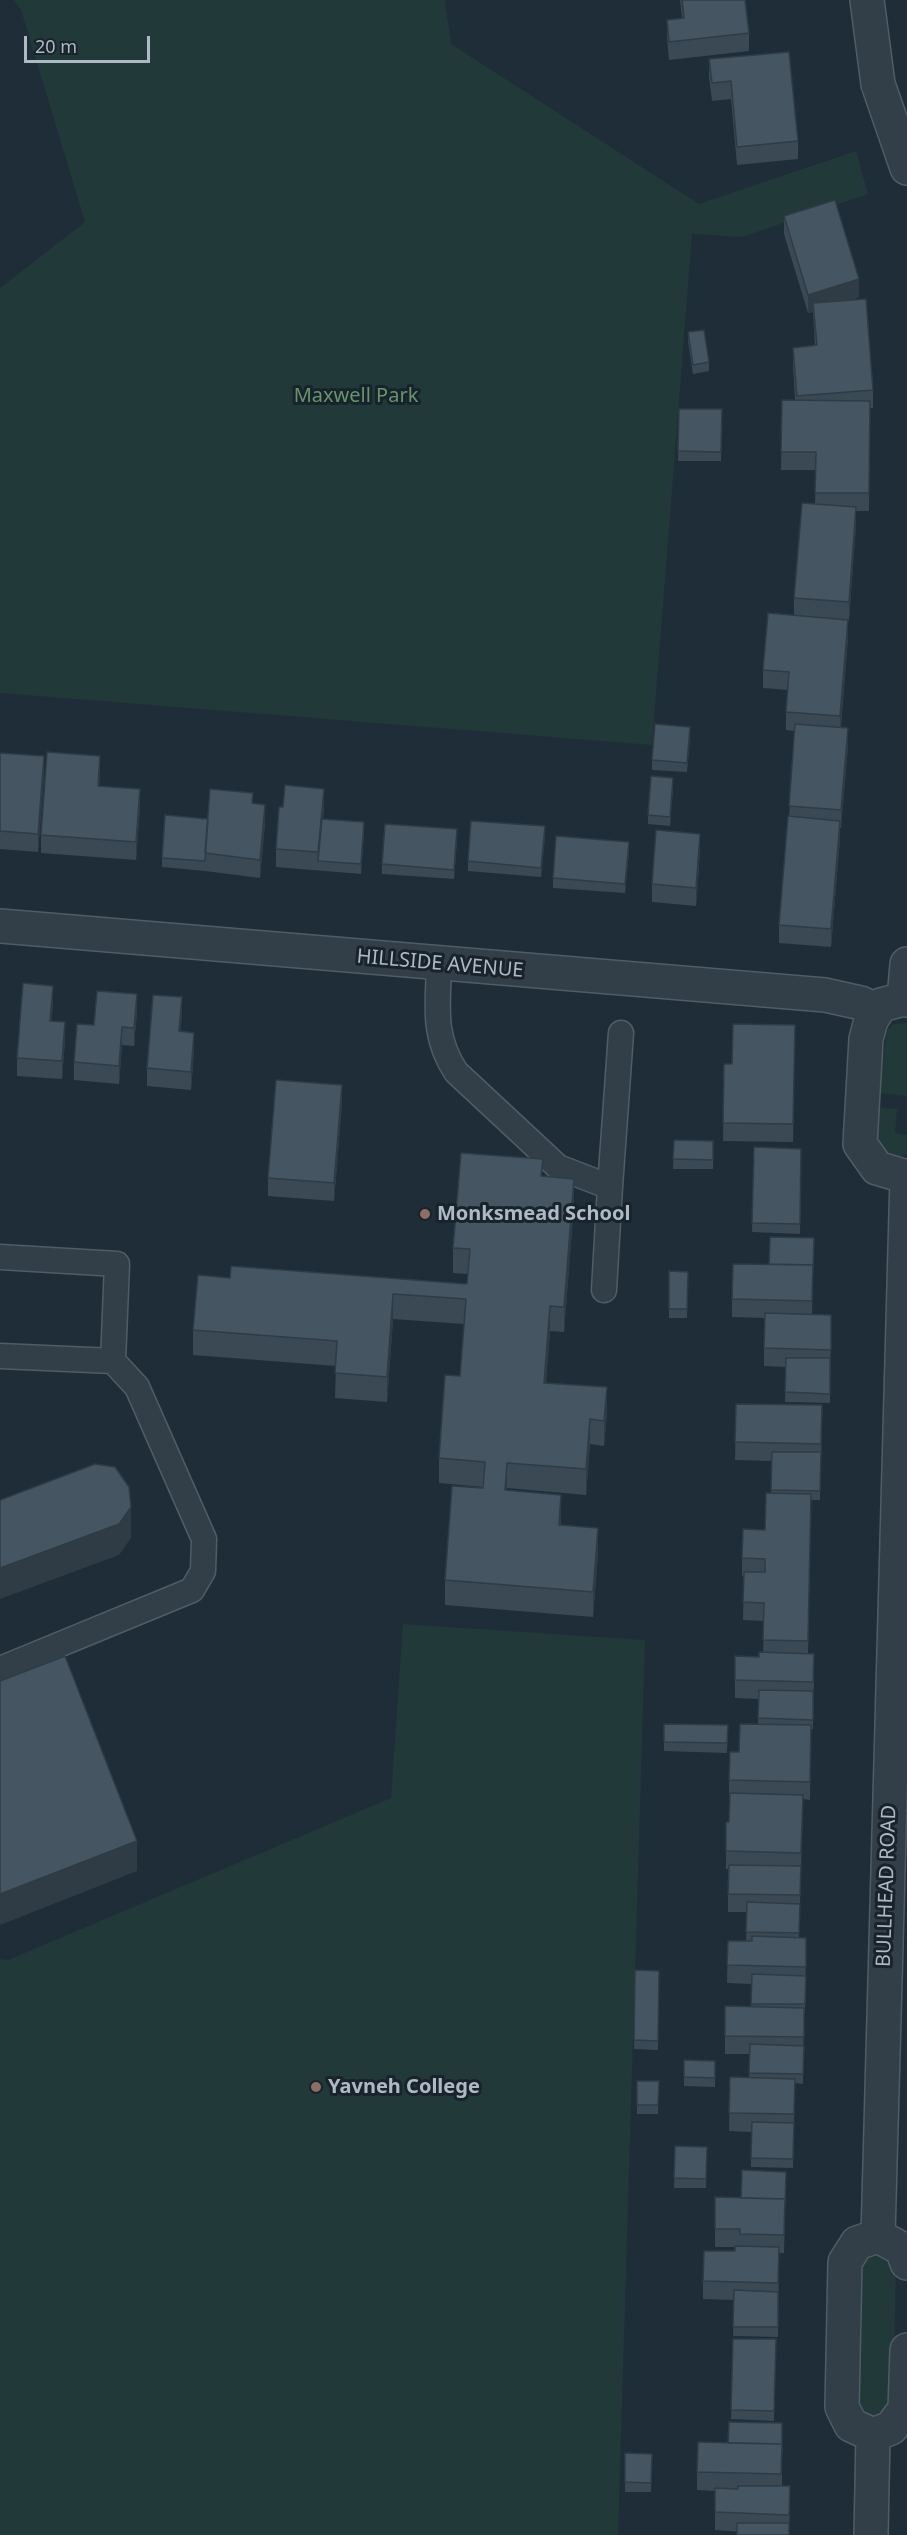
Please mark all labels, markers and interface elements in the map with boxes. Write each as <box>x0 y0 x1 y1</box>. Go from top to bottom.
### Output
scale bar <box>27 24 153 62</box>
text: 20 m <box>35 34 77 58</box>
park label: Maxwell Park <box>294 384 418 408</box>
street label: HILLSIDE AVENUE <box>356 945 524 983</box>
place label: Monksmead School <box>437 1202 630 1226</box>
marker: Monksmead School <box>418 1207 432 1221</box>
street label: BULLHEAD ROAD <box>872 1805 902 1967</box>
place label: Yavneh College <box>328 2075 480 2099</box>
marker: Yavneh College <box>309 2080 323 2094</box>

